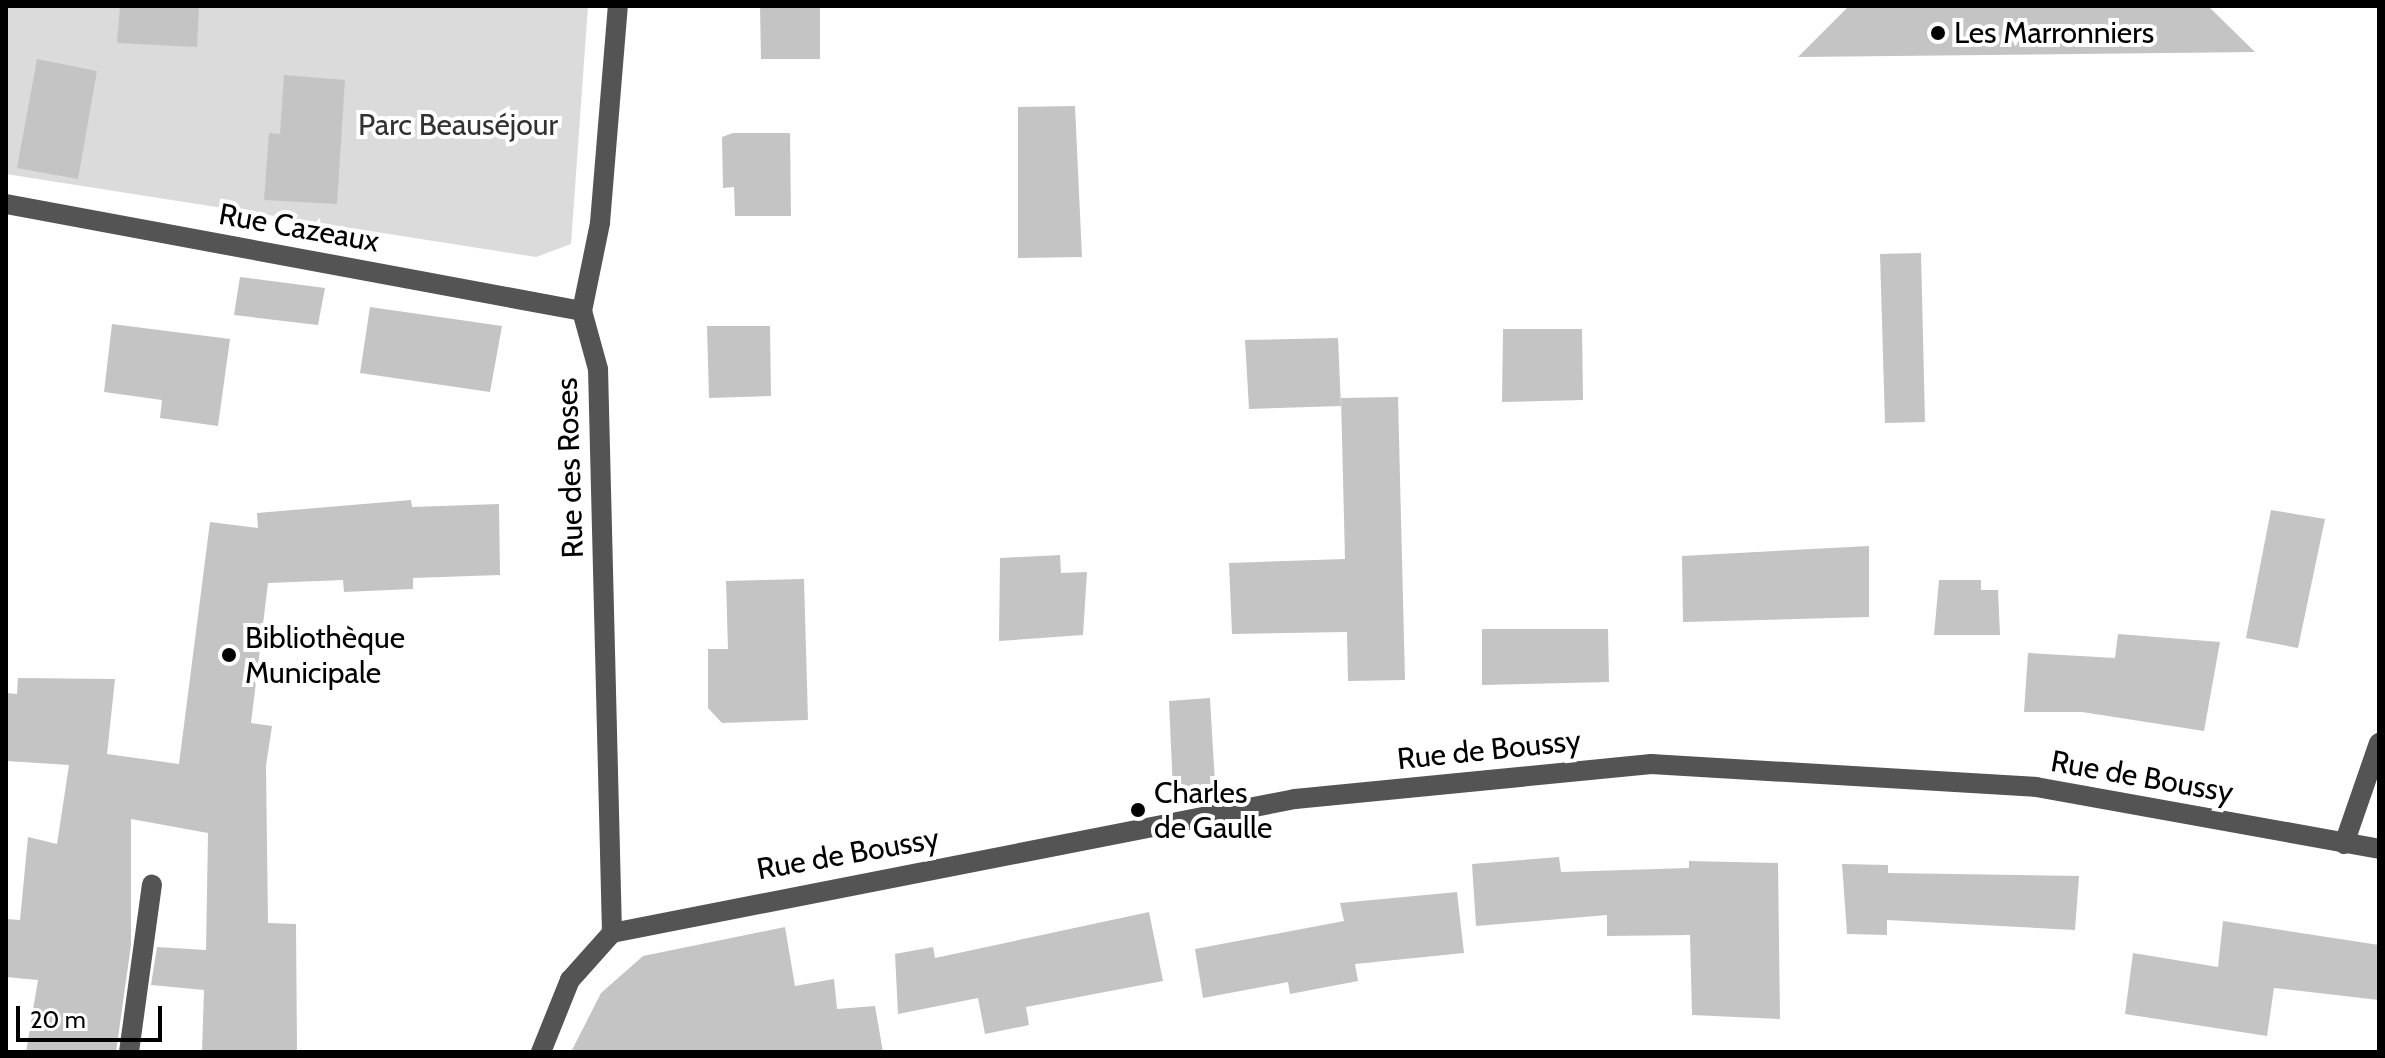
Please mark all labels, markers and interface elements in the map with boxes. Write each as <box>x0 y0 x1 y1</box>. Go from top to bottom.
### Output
place label: Les Marronniers <box>1954 15 2154 51</box>
marker: Les Marronniers <box>1929 24 1947 42</box>
park label: Parc Beauséjour <box>358 107 558 143</box>
street label: Rue Cazeaux <box>216 196 382 260</box>
street label: Rue des Roses <box>549 377 591 559</box>
place label: Bibliothèque Municipale <box>245 620 405 690</box>
marker: Bibliothèque Municipale <box>220 646 238 664</box>
street label: Rue de Boussy <box>1395 722 1583 778</box>
street label: Rue de Boussy <box>2048 743 2236 811</box>
place label: Charles de Gaulle <box>1154 775 1272 846</box>
marker: Charles de Gaulle <box>1129 801 1147 819</box>
street label: Rue de Boussy <box>754 820 942 888</box>
scale bar <box>20 990 166 1040</box>
text: 20 m <box>30 1005 86 1034</box>

